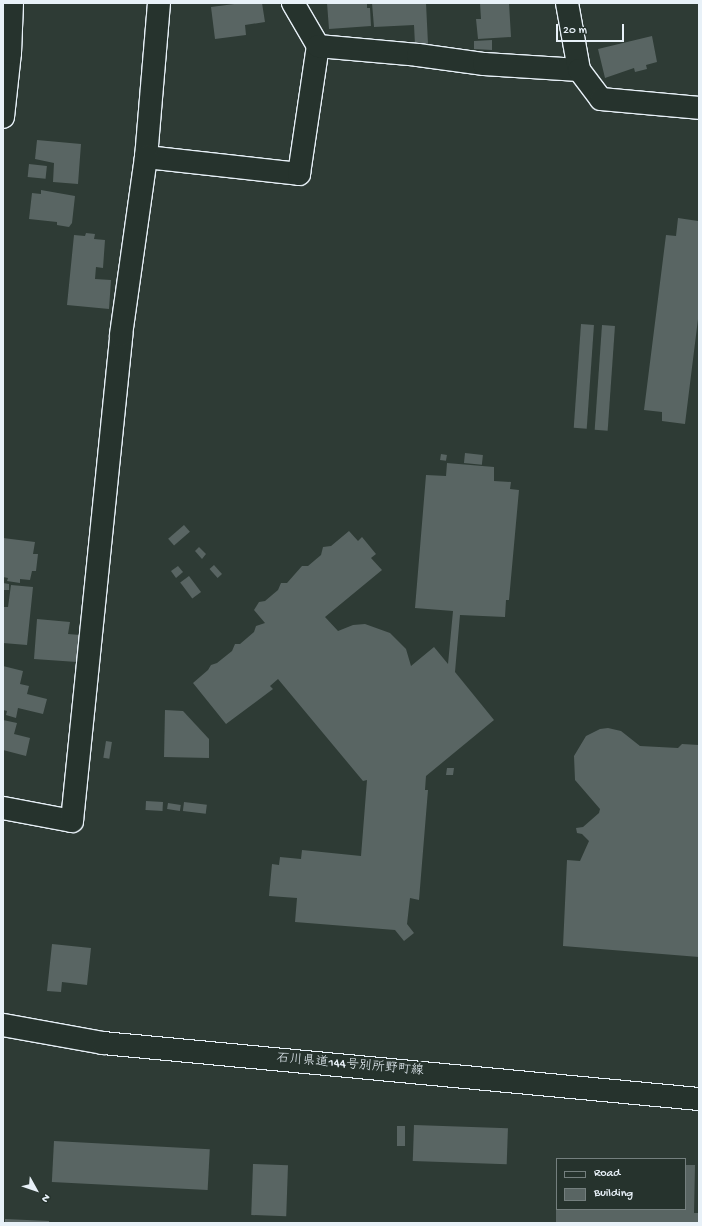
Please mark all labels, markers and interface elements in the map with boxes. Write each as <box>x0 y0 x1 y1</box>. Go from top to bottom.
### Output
scale bar <box>558 16 626 42</box>
text: 20 m <box>563 24 587 38</box>
street label: 石川県道144号別所野町線 <box>276 1052 424 1080</box>
legend <box>556 1158 686 1210</box>
text: Road <box>594 1167 620 1181</box>
north arrow <box>16 1170 56 1210</box>
text: Building <box>594 1187 633 1201</box>
text: N <box>38 1191 52 1204</box>

